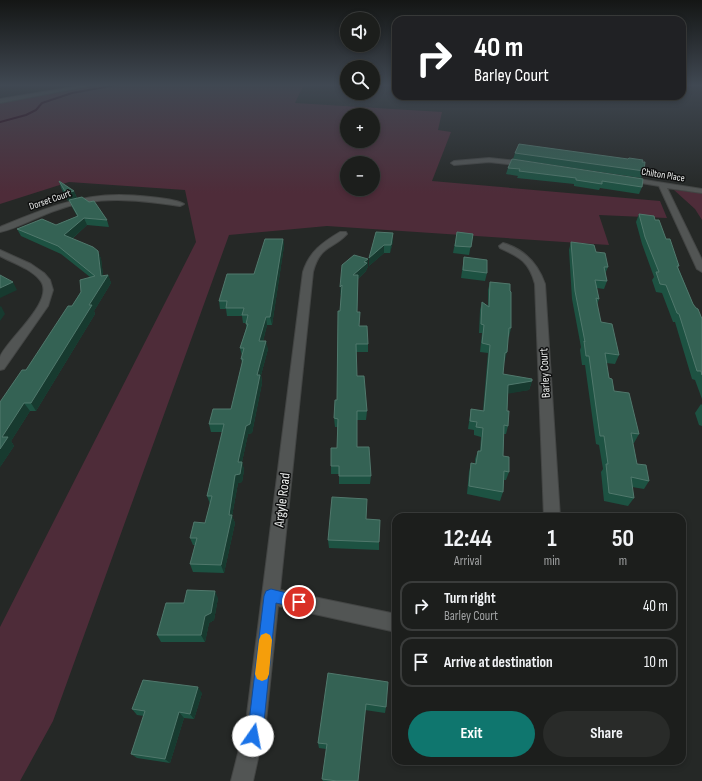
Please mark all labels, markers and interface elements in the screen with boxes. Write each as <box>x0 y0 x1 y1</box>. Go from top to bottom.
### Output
map controls <box>340 12 380 196</box>
button: sound <box>340 12 380 52</box>
text: 40 m <box>474 31 523 64</box>
icon: right <box>408 32 460 84</box>
button: search <box>340 60 380 100</box>
text: Barley Court <box>474 65 549 86</box>
button: + <box>340 108 380 148</box>
button: − <box>340 156 380 196</box>
street label: Chilton Place <box>640 166 686 184</box>
street label: Dorset Court <box>28 187 72 213</box>
street label: Barley Court <box>536 347 554 398</box>
street label: Argyle Road <box>270 472 294 529</box>
text: 12:44 <box>444 524 492 553</box>
text: 1 <box>547 524 557 553</box>
text: 50 <box>612 524 634 553</box>
text: Arrival <box>454 553 482 569</box>
text: min <box>544 553 560 569</box>
text: m <box>619 553 627 569</box>
pin <box>282 585 316 619</box>
text: Turn right <box>444 589 496 608</box>
icon: arrive <box>288 591 310 613</box>
icon: right <box>410 595 432 617</box>
text: 40 m <box>643 597 668 616</box>
text: Barley Court <box>444 608 498 624</box>
icon: arrive <box>410 651 432 673</box>
text: Arrive at destination <box>444 653 553 672</box>
text: 10 m <box>644 653 668 672</box>
button: Exit <box>408 711 535 757</box>
button: Share <box>543 711 670 757</box>
position arrow <box>232 715 274 757</box>

